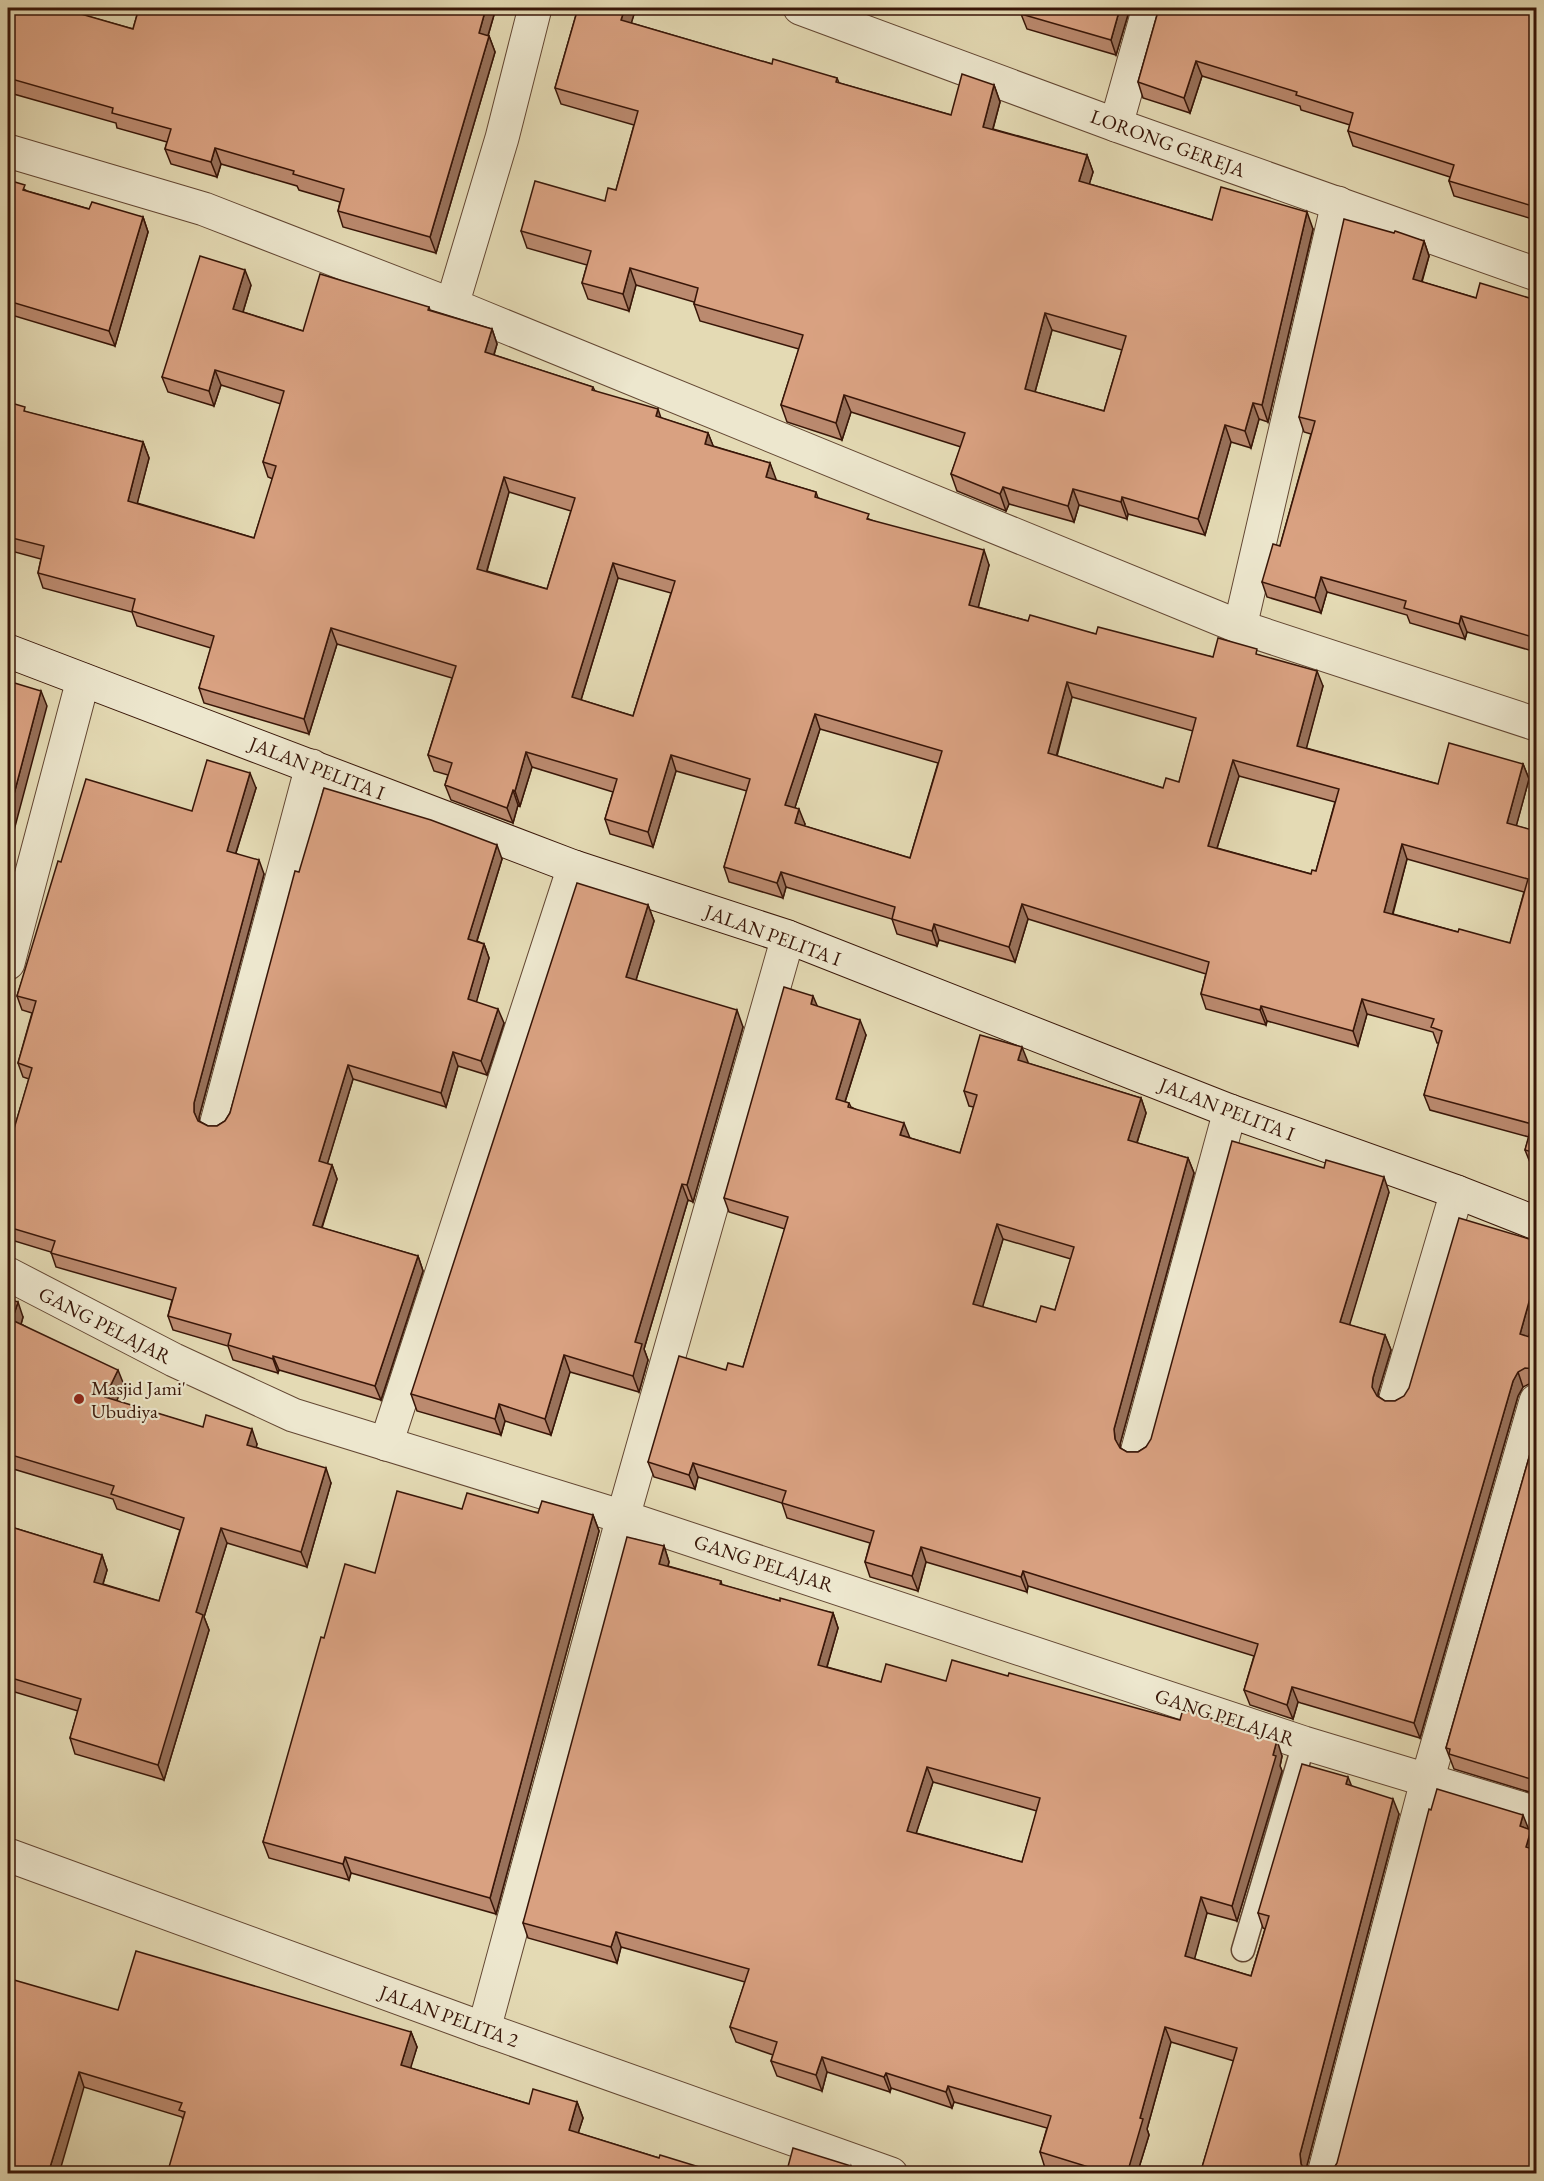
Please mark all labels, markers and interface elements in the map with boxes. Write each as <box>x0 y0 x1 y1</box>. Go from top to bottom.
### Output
street label: LORONG GEREJA <box>1087 103 1249 183</box>
street label: JALAN PELITA I <box>244 729 389 806</box>
street label: JALAN PELITA I <box>699 898 845 972</box>
street label: JALAN PELITA I <box>1154 1070 1299 1147</box>
street label: GANG PELAJAR <box>34 1280 176 1370</box>
place label: Masjid Jami' Ubudiya <box>91 1375 186 1424</box>
marker: Masjid Jami' Ubudiya <box>72 1392 86 1406</box>
street label: GANG PELAJAR <box>691 1528 838 1598</box>
street label: GANG PELAJAR <box>1152 1682 1299 1752</box>
street label: JALAN PELITA 2 <box>374 1978 522 2053</box>

